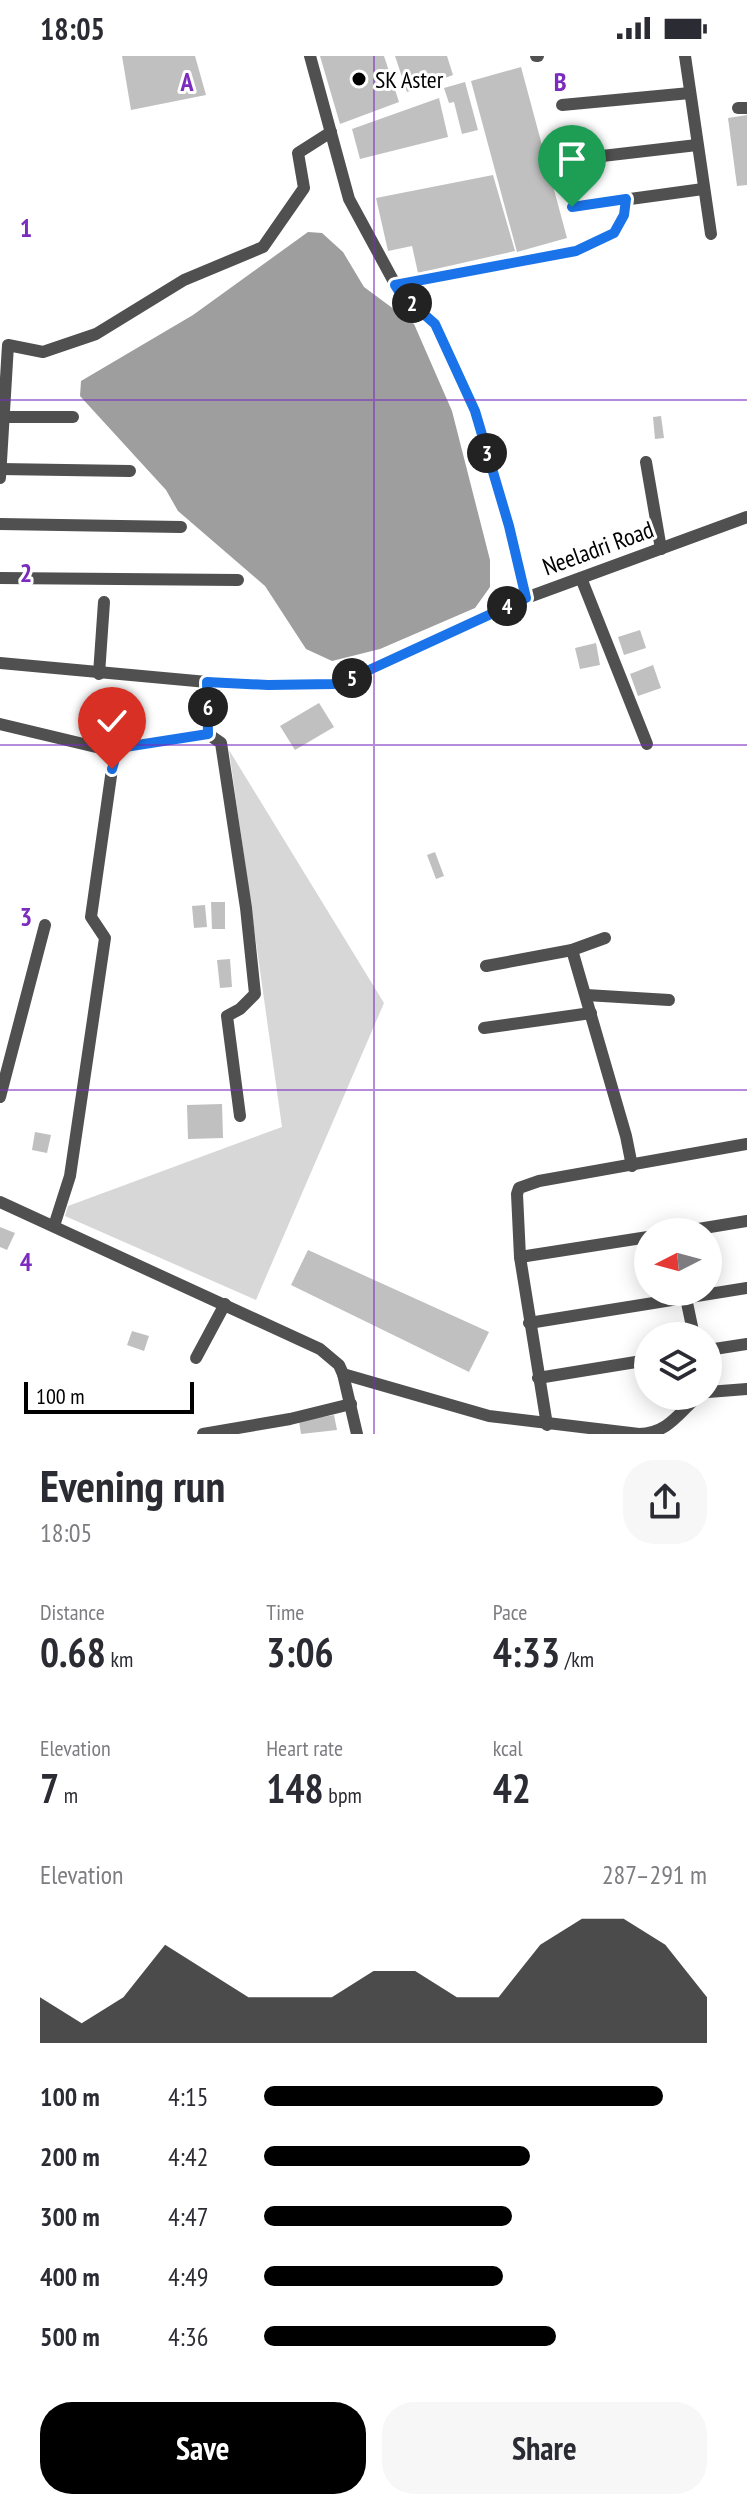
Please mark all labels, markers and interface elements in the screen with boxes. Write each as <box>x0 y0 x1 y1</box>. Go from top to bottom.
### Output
text: 18:05 <box>40 9 105 48</box>
place label: SK Aster <box>375 64 444 95</box>
text: A <box>179 65 194 98</box>
text: B <box>554 65 567 98</box>
marker: SK Aster <box>350 70 368 88</box>
pin <box>538 125 606 207</box>
icon: arrive <box>550 137 594 181</box>
text: 1 <box>20 211 32 244</box>
pin: 2 <box>392 283 432 323</box>
text: 2 <box>407 289 417 317</box>
pin: 3 <box>467 433 507 473</box>
text: 3 <box>482 439 492 467</box>
street label: Neeladri Road <box>538 514 658 582</box>
text: 2 <box>20 556 32 589</box>
pin: 4 <box>487 586 527 626</box>
text: 4 <box>502 592 512 620</box>
pin: 5 <box>332 658 372 698</box>
text: 5 <box>347 664 357 692</box>
pin <box>78 687 146 769</box>
pin: 6 <box>188 687 228 727</box>
text: 6 <box>203 693 213 721</box>
icon: check <box>90 699 134 743</box>
text: 3 <box>20 900 32 933</box>
north arrow <box>634 1218 722 1306</box>
map controls <box>634 1218 722 1410</box>
text: 4 <box>20 1245 33 1278</box>
button: layers <box>634 1322 722 1410</box>
scale bar <box>24 1378 194 1414</box>
text: 100 m <box>36 1382 85 1410</box>
text: Evening run <box>40 1457 225 1514</box>
button: share <box>623 1460 707 1544</box>
text: 18:05 <box>40 1516 92 1549</box>
text: Distance <box>40 1598 105 1626</box>
text: Time <box>266 1598 304 1626</box>
text: Pace <box>493 1598 527 1626</box>
text: 0.68 <box>40 1626 106 1678</box>
text: 3:06 <box>266 1626 334 1678</box>
text: 4:33 <box>493 1626 560 1678</box>
text: km <box>106 1645 133 1673</box>
text: /km <box>560 1645 594 1673</box>
text: Elevation <box>40 1734 111 1762</box>
text: Heart rate <box>266 1734 343 1762</box>
text: kcal <box>493 1734 523 1762</box>
text: 7 <box>40 1762 59 1814</box>
text: 148 <box>266 1762 324 1814</box>
text: 42 <box>493 1762 531 1814</box>
text: m <box>59 1781 78 1809</box>
text: bpm <box>324 1781 362 1809</box>
text: Elevation <box>40 1858 123 1891</box>
text: 287–291 m <box>602 1858 707 1891</box>
text: 100 m <box>40 2080 100 2113</box>
text: 4:15 <box>168 2080 208 2113</box>
text: 200 m <box>40 2140 100 2173</box>
text: 4:42 <box>168 2140 208 2173</box>
text: 300 m <box>40 2200 100 2233</box>
text: 4:47 <box>168 2200 208 2233</box>
text: 400 m <box>40 2260 100 2293</box>
text: 4:49 <box>168 2260 208 2293</box>
text: 500 m <box>40 2320 100 2353</box>
text: 4:36 <box>168 2320 208 2353</box>
button: Save <box>40 2402 366 2494</box>
button: Share <box>382 2402 707 2494</box>

